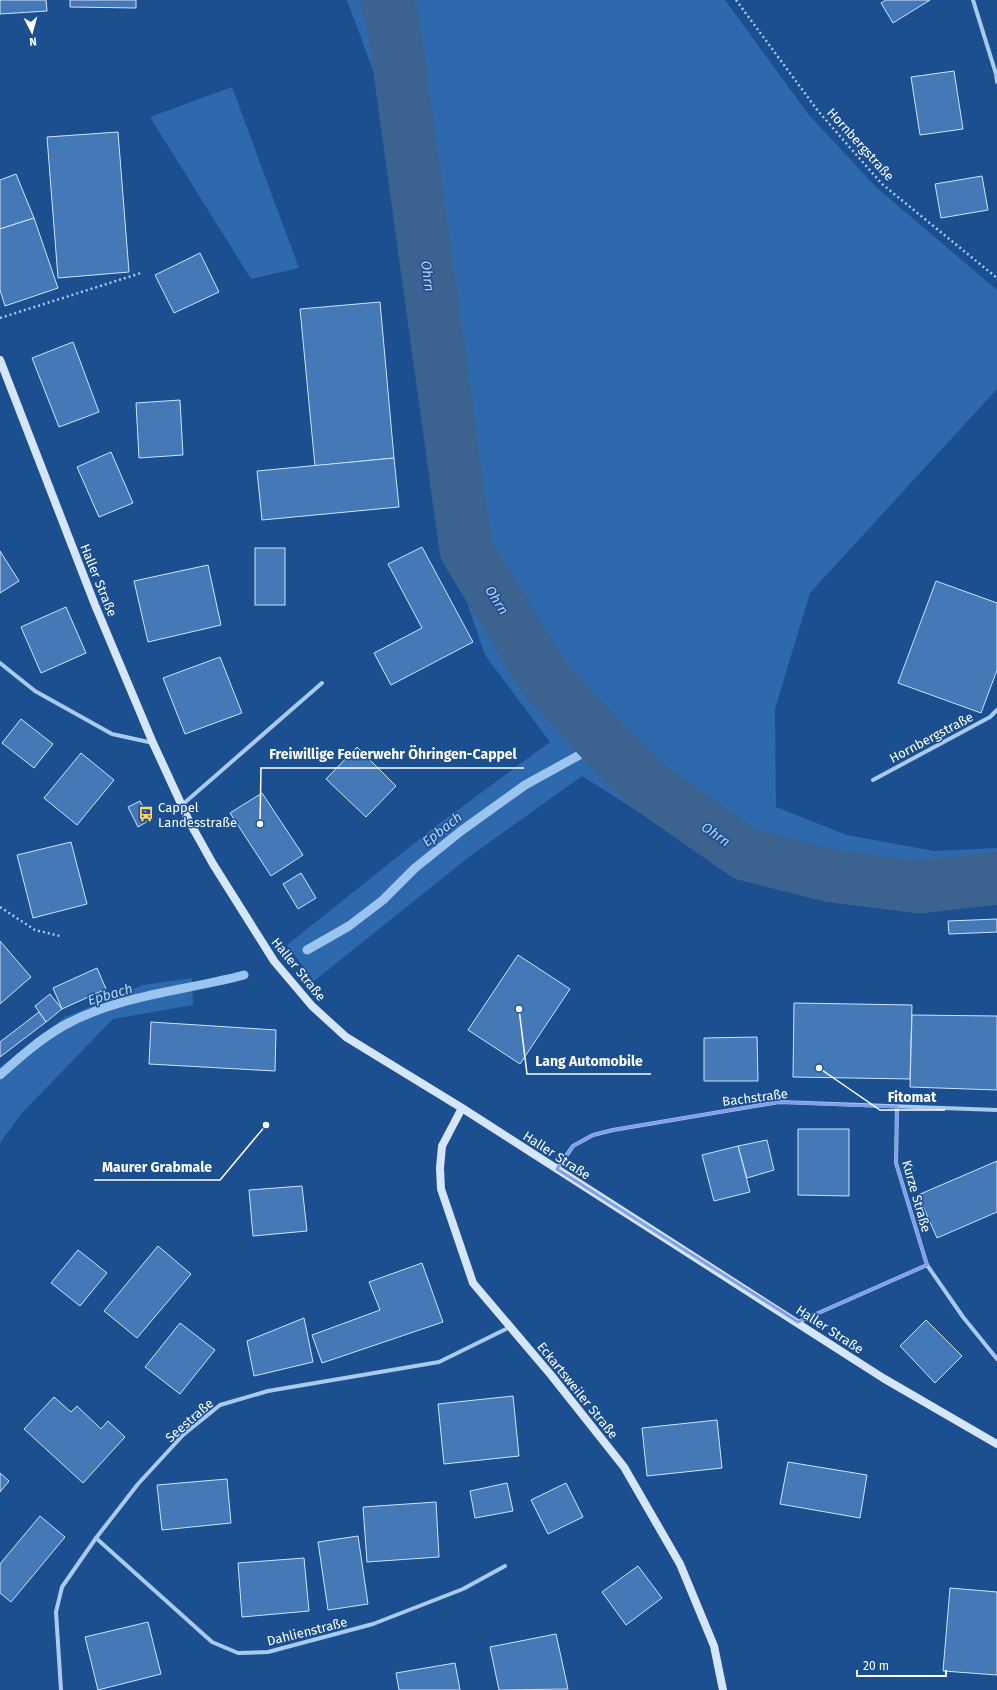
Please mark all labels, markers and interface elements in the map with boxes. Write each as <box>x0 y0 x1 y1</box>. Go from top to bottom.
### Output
north arrow <box>12 12 52 52</box>
text: N <box>29 35 37 48</box>
street label: Hornbergstraße <box>824 105 897 184</box>
water label: Ohrn <box>417 259 438 293</box>
street label: Haller Straße <box>77 542 120 619</box>
water label: Ohrn <box>481 583 512 618</box>
street label: Hornbergstraße <box>887 709 976 766</box>
callout: Freiwillige Feuerwehr Öhringen-Cappel <box>261 742 524 768</box>
text: Freiwillige Feuerwehr Öhringen-Cappel <box>269 745 518 763</box>
place label: Cappel Landesstraße <box>158 800 237 830</box>
bus stop icon: Cappel Landesstraße <box>137 805 155 823</box>
water label: Epbach <box>419 808 466 850</box>
water label: Ohrn <box>698 818 733 850</box>
street label: Haller Straße <box>269 935 329 1004</box>
water label: Epbach <box>86 980 135 1009</box>
callout: Lang Automobile <box>527 1048 651 1074</box>
text: Lang Automobile <box>535 1053 643 1070</box>
callout: Fitomat <box>880 1084 945 1110</box>
street label: Bachstraße <box>721 1086 789 1109</box>
text: Fitomat <box>888 1089 937 1106</box>
street label: Haller Straße <box>520 1128 593 1183</box>
callout: Maurer Grabmale <box>94 1154 220 1180</box>
street label: Kurze Straße <box>899 1158 934 1234</box>
text: Maurer Grabmale <box>102 1159 212 1176</box>
street label: Haller Straße <box>793 1302 866 1357</box>
street label: Eckartsweiler Straße <box>534 1339 621 1442</box>
street label: Seestraße <box>162 1396 216 1445</box>
street label: Dahlienstraße <box>265 1614 349 1649</box>
scale bar <box>857 1652 946 1678</box>
text: 20 m <box>863 1659 889 1673</box>

